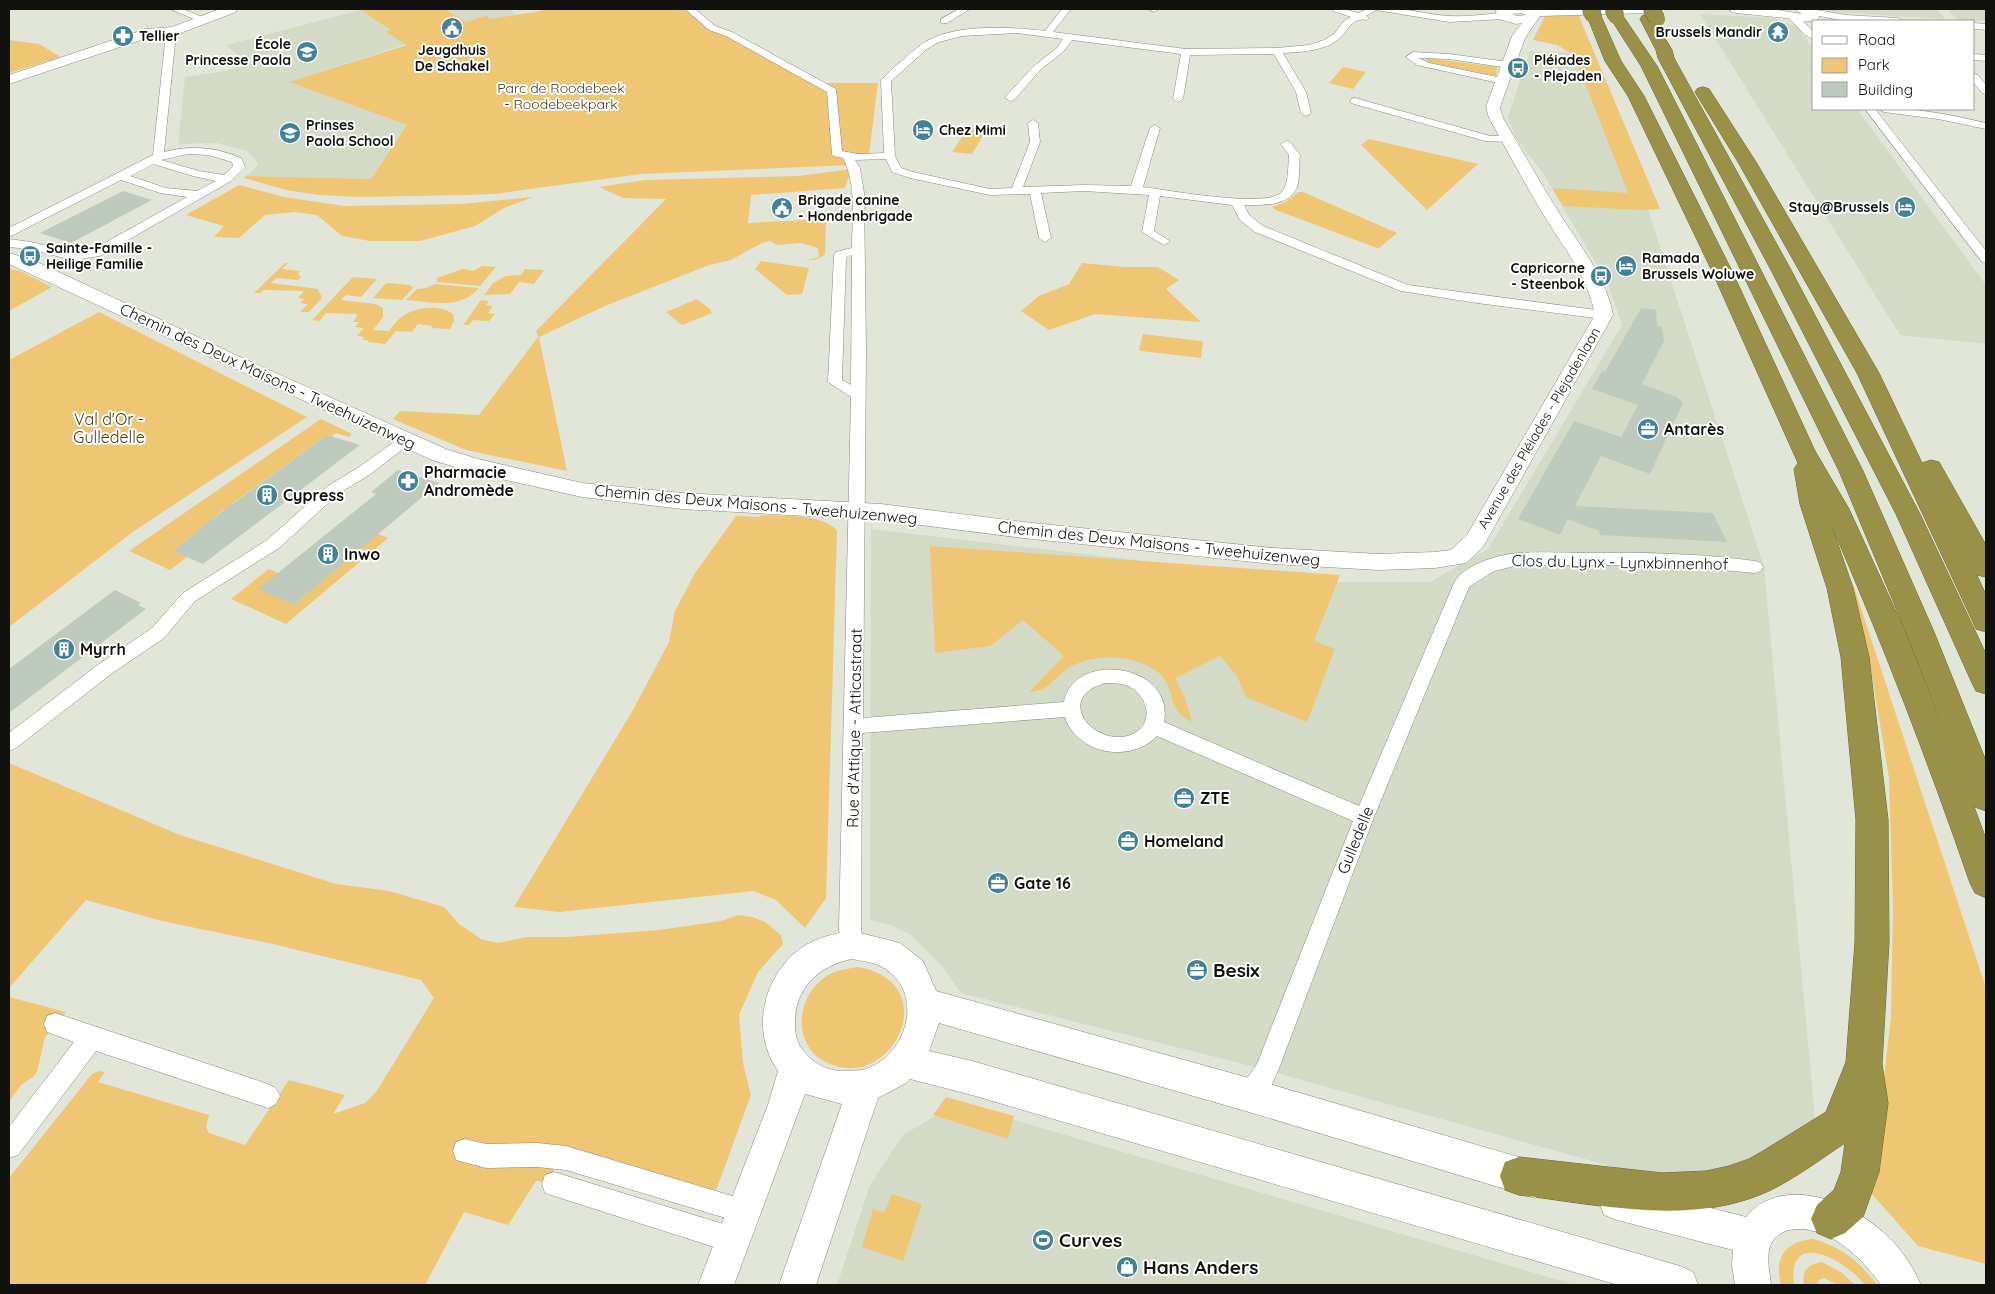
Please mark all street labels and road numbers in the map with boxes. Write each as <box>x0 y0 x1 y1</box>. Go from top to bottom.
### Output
street label: Chemin des Deux Maisons - Tweehuizenweg <box>117 298 419 454</box>
street label: Avenue des Pléiades - Plejadenlaan <box>1474 324 1604 532</box>
street label: Chemin des Deux Maisons - Tweehuizenweg <box>594 480 918 528</box>
street label: Chemin des Deux Maisons - Tweehuizenweg <box>997 516 1321 570</box>
street label: Clos du Lynx - Lynxbinnenhof <box>1511 550 1729 574</box>
street label: Rue d'Attique - Atticastraat <box>842 628 866 828</box>
street label: Gulledelle <box>1332 803 1378 877</box>

